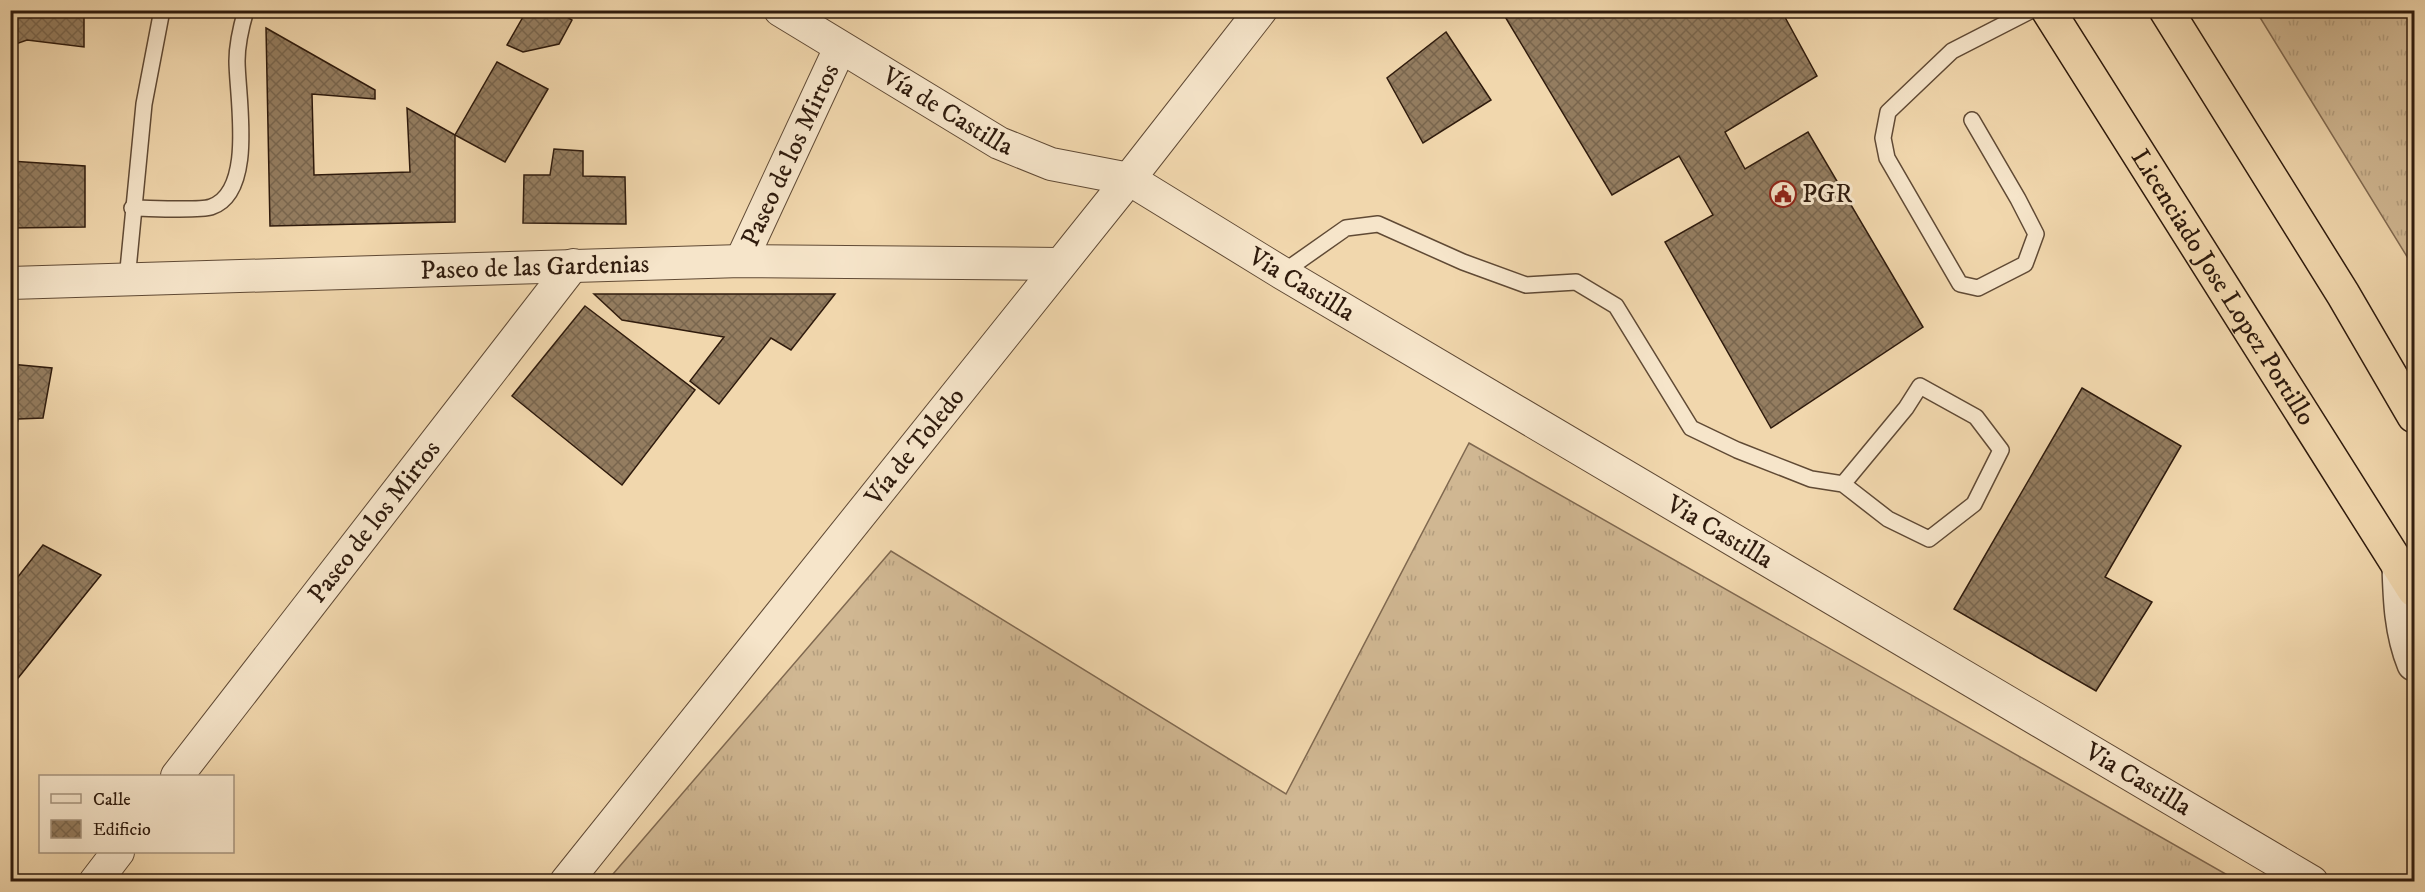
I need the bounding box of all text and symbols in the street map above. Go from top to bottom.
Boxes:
street label: Paseo de los Mirtos [734,58,847,251]
street label: Vía de Castilla [875,59,1018,163]
street label: Licenciado Jose Lopez Portillo [2123,143,2323,432]
place label: PGR [1802,178,1853,211]
public building icon: PGR [1768,179,1798,209]
street label: Via Castilla [1241,239,1361,329]
street label: Paseo de las Gardenias [420,247,650,287]
street label: Vía de Toledo [857,381,972,513]
street label: Paseo de los Mirtos [301,433,448,610]
street label: Via Castilla [1660,487,1779,576]
street label: Via Castilla [2078,734,2198,824]
legend [39,775,234,853]
text: Calle [93,789,131,811]
text: Edificio [93,819,151,841]

